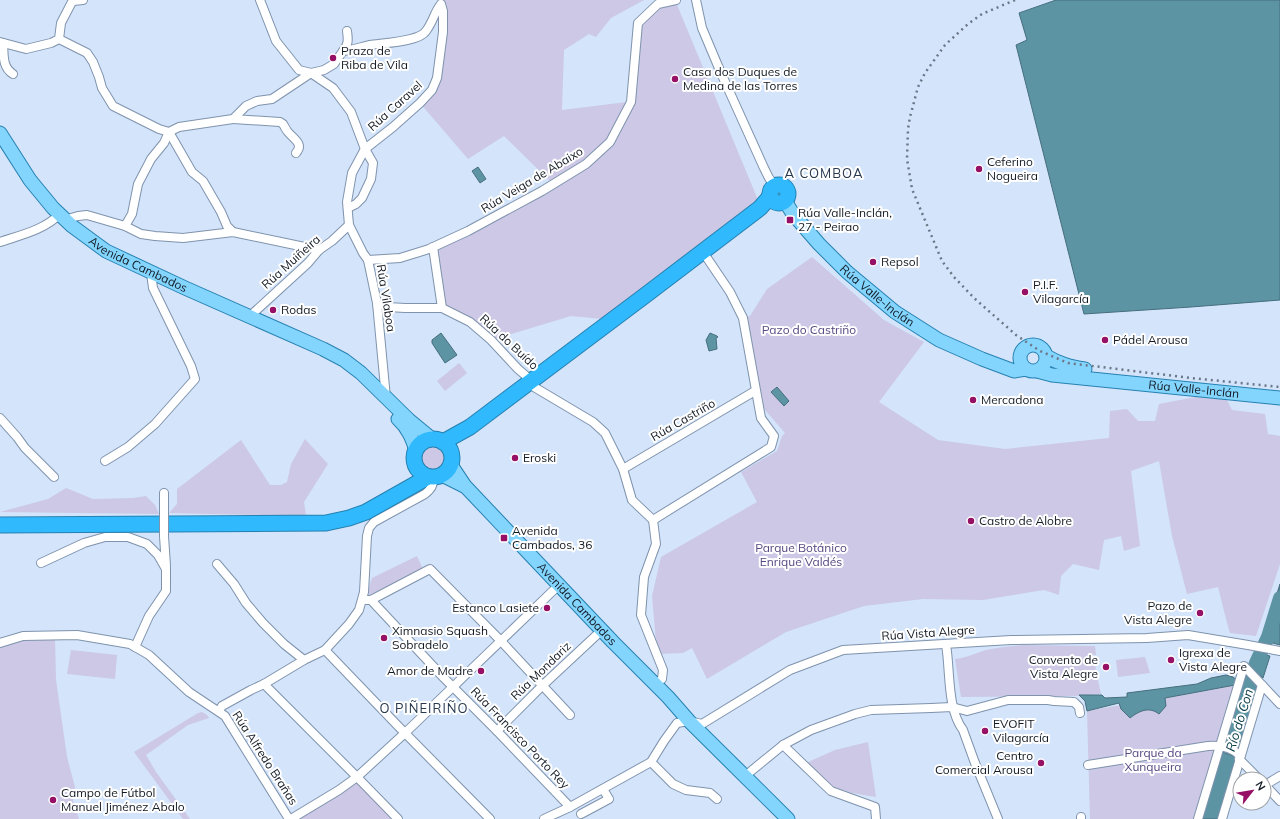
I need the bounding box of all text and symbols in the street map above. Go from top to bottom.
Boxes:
place label: Praza de Riba de Vila [341,43,408,72]
marker: Praza de Riba de Vila [328,53,338,63]
place label: Casa dos Duques de Medina de las Torres [683,64,798,93]
marker: Casa dos Duques de Medina de las Torres [670,74,680,84]
street label: Rúa Caravel [364,77,425,134]
street label: Rúa Veiga de Abaixo [478,143,586,216]
place label: Ceferino Nogueira [987,154,1038,183]
marker: Ceferino Nogueira [974,164,984,174]
district label: A COMBOA [784,165,864,181]
place label: Rúa Valle-Inclán, 27 - Peirao [798,205,892,234]
marker: Rúa Valle-Inclán, 27 - Peirao [785,215,795,225]
street label: Rúa Muiñeira [258,231,323,292]
street label: Avenida Cambados [86,233,190,295]
place label: Repsol [881,254,919,269]
marker: Repsol [868,257,878,267]
street label: Rúa Valle-Inclán [837,261,918,329]
street label: Rúa Vilaboa [374,263,399,333]
place label: P.I.F. Vilagarcía [1033,277,1089,306]
marker: P.I.F. Vilagarcía [1020,287,1030,297]
place label: Rodas [281,302,316,317]
marker: Rodas [268,305,278,315]
street label: Rúa do Buído [477,311,542,373]
park label: Pazo do Castriño [762,322,856,337]
place label: Pádel Arousa [1113,332,1188,347]
marker: Pádel Arousa [1100,335,1110,345]
street label: Rúa Valle-Inclán [1148,377,1240,401]
place label: Mercadona [981,392,1043,407]
street label: Rúa Castriño [648,395,718,444]
marker: Mercadona [968,395,978,405]
place label: Eroski [523,450,556,465]
marker: Eroski [510,453,520,463]
place label: Castro de Alobre [979,513,1072,528]
marker: Castro de Alobre [966,516,976,526]
place label: Avenida Cambados, 36 [512,523,592,552]
marker: Avenida Cambados, 36 [499,533,509,543]
park label: Parque Botánico Enrique Valdés [755,540,847,569]
street label: Avenida Cambados [534,559,620,648]
place label: Pazo de Vista Alegre [1124,598,1192,627]
place label: Estanco Lasiete [452,600,539,615]
marker: Estanco Lasiete [542,603,552,613]
marker: Pazo de Vista Alegre [1195,608,1205,618]
street label: Rúa Vista Alegre [881,622,975,643]
place label: Ximnasio Squash Sobradelo [392,623,488,652]
marker: Ximnasio Squash Sobradelo [379,633,389,643]
street label: Rúa Mondariz [508,638,574,703]
place label: Igrexa de Vista Alegre [1179,645,1247,674]
place label: Convento de Vista Alegre [1029,652,1098,681]
marker: Igrexa de Vista Alegre [1166,655,1176,665]
marker: Convento de Vista Alegre [1101,662,1111,672]
place label: Amor de Madre [387,663,473,678]
marker: Amor de Madre [476,666,486,676]
street label: Rúa Francisco Porto Rey [468,684,573,792]
water label: Río do Con [1222,687,1256,753]
district label: O PIÑEIRIÑO [379,700,469,716]
street label: Rúa Alfredo Brañas [229,708,301,808]
place label: EVOFIT Vilagarcía [993,716,1049,745]
marker: EVOFIT Vilagarcía [980,726,990,736]
park label: Parque da Xunqueira [1124,745,1182,774]
place label: Centro Comercial Arousa [935,748,1033,777]
marker: Centro Comercial Arousa [1036,758,1046,768]
north arrow [1232,771,1272,811]
text: N [1252,779,1269,793]
place label: Campo de Fútbol Manuel Jiménez Abalo [61,785,185,814]
marker: Campo de Fútbol Manuel Jiménez Abalo [48,795,58,805]

